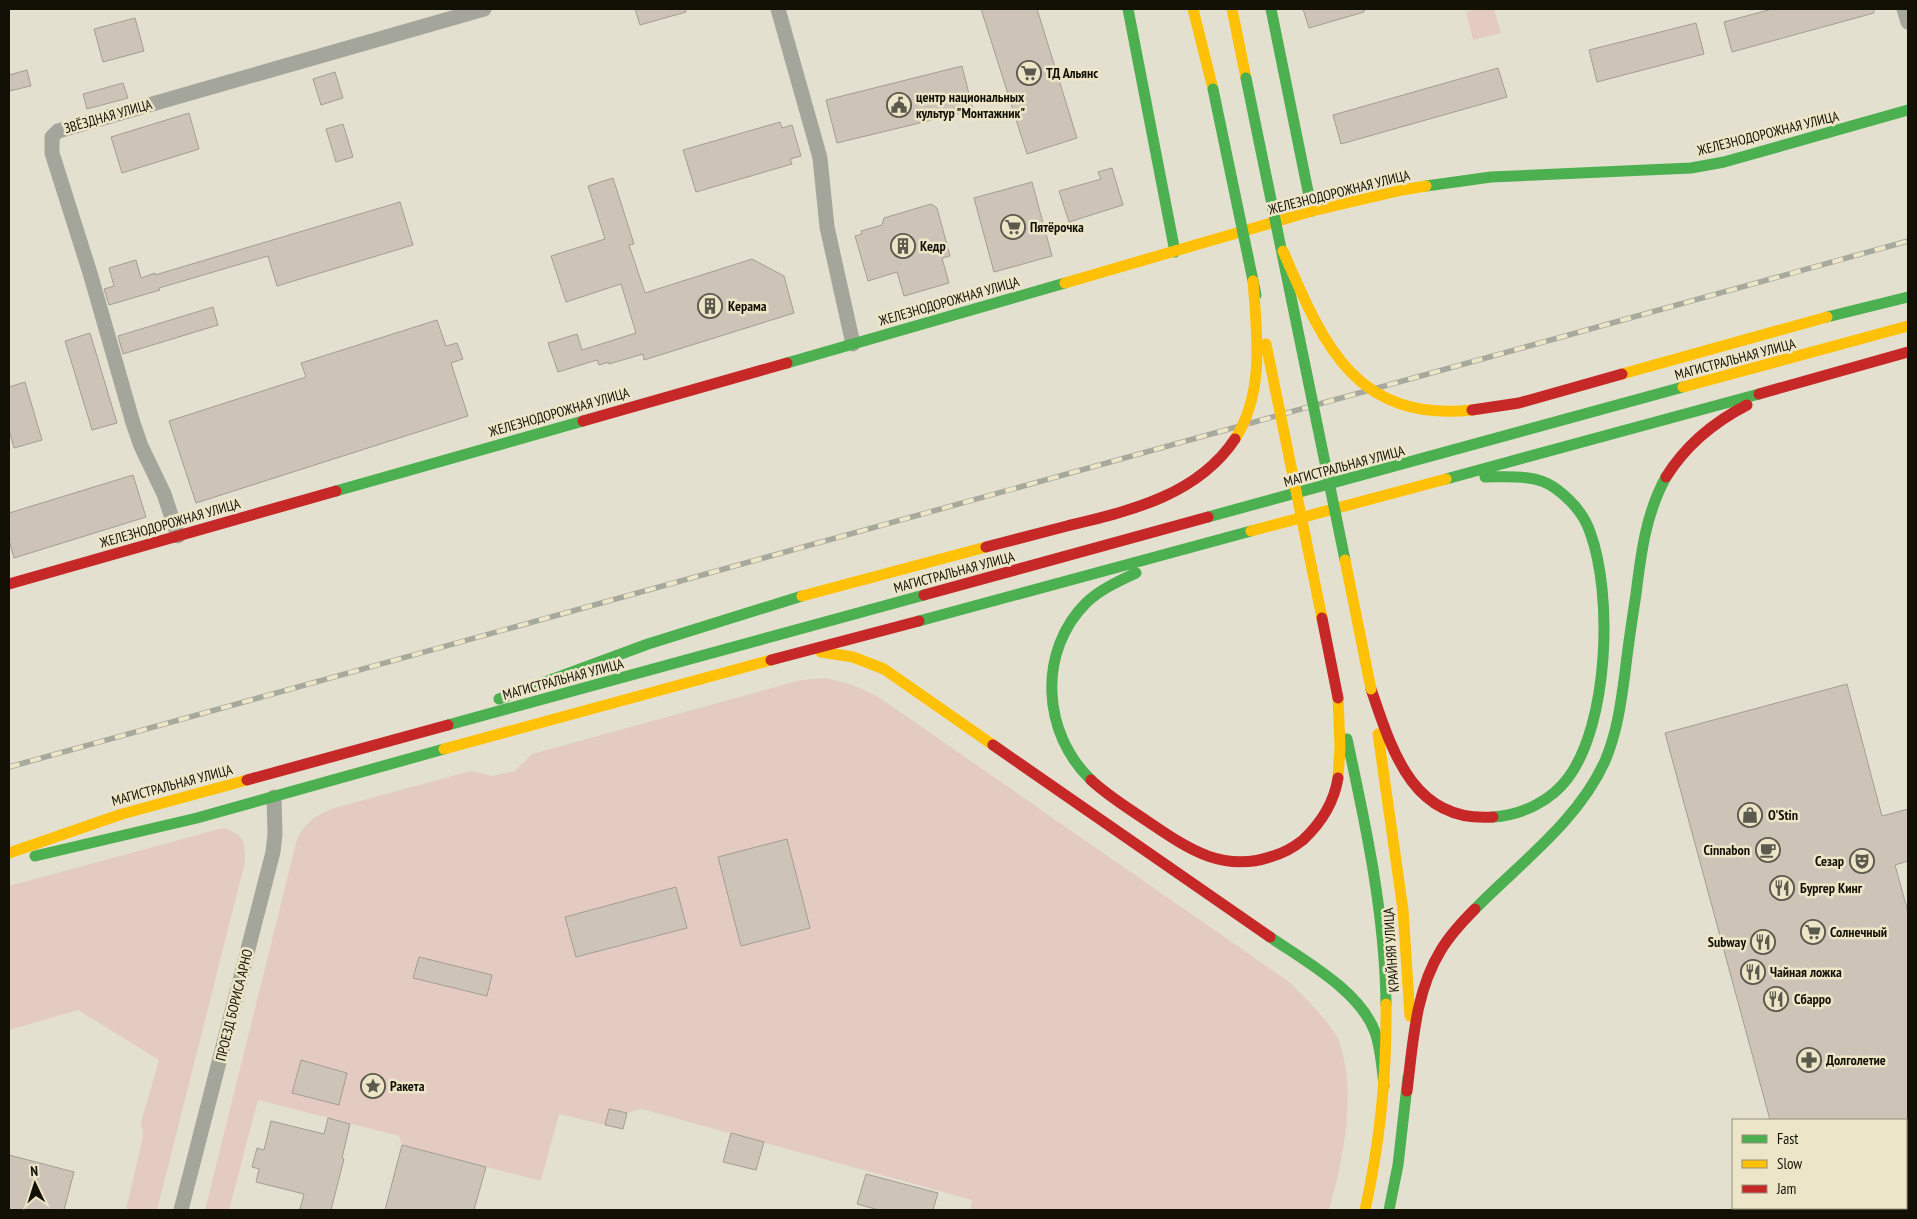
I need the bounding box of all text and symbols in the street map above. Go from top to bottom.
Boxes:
supermarket icon: ТД Альянс [1016,60,1042,86]
place label: ТД Альянс [1046,64,1098,82]
place label: центр национальных культур "Монтажник" [916,88,1025,122]
public building icon: центр национальных культур "Монтажник" [886,92,912,118]
street label: ЗВЁЗДНАЯ УЛИЦА [62,95,154,137]
street label: ЖЕЛЕЗНОДОРОЖНАЯ УЛИЦА [1694,107,1841,160]
street label: ЖЕЛЕЗНОДОРОЖНАЯ УЛИЦА [1265,166,1412,219]
supermarket icon: Пятёрочка [1000,214,1026,240]
place label: Пятёрочка [1030,218,1084,236]
building icon: Кедр [890,233,916,259]
place label: Кедр [920,237,946,255]
street label: ЖЕЛЕЗНОДОРОЖНАЯ УЛИЦА [876,272,1022,330]
building icon: Керама [697,293,723,319]
place label: Керама [728,297,767,315]
street label: МАГИСТРАЛЬНАЯ УЛИЦА [1673,334,1798,384]
street label: ЖЕЛЕЗНОДОРОЖНАЯ УЛИЦА [486,383,632,441]
street label: МАГИСТРАЛЬНАЯ УЛИЦА [1282,441,1407,491]
street label: ЖЕЛЕЗНОДОРОЖНАЯ УЛИЦА [97,494,243,552]
street label: МАГИСТРАЛЬНАЯ УЛИЦА [892,547,1017,597]
street label: МАГИСТРАЛЬНАЯ УЛИЦА [501,654,626,704]
street label: МАГИСТРАЛЬНАЯ УЛИЦА [110,760,235,810]
shop icon: O'Stin [1737,802,1763,828]
place label: O'Stin [1768,806,1798,824]
cafe icon: Cinnabon [1755,837,1781,863]
place label: Cinnabon [1703,841,1750,859]
theatre icon: Сезар [1849,848,1875,874]
place label: Сезар [1815,852,1844,870]
restaurant icon: Бургер Кинг [1769,875,1795,901]
place label: Бургер Кинг [1800,879,1863,897]
street label: КРАЙНЯЯ УЛИЦА [1379,907,1403,993]
supermarket icon: Солнечный [1800,919,1826,945]
place label: Солнечный [1830,923,1887,941]
restaurant icon: Subway [1750,929,1776,955]
place label: Subway [1708,933,1746,951]
street label: ПРОЕЗД БОРИСА АРНО [211,947,257,1063]
restaurant icon: Чайная ложка [1740,959,1766,985]
place label: Чайная ложка [1770,963,1842,981]
restaurant icon: Сбарро [1763,986,1789,1012]
place label: Сбарро [1794,990,1831,1008]
pharmacy icon: Долголетие [1796,1047,1822,1073]
place label: Долголетие [1826,1051,1886,1069]
place icon: Ракета [360,1073,386,1099]
place label: Ракета [390,1077,425,1095]
legend [1732,1119,1907,1209]
text: Fast [1777,1129,1798,1148]
text: Slow [1777,1154,1802,1173]
north arrow [10,1159,60,1209]
text: N [30,1162,38,1180]
text: Jam [1776,1179,1796,1198]

